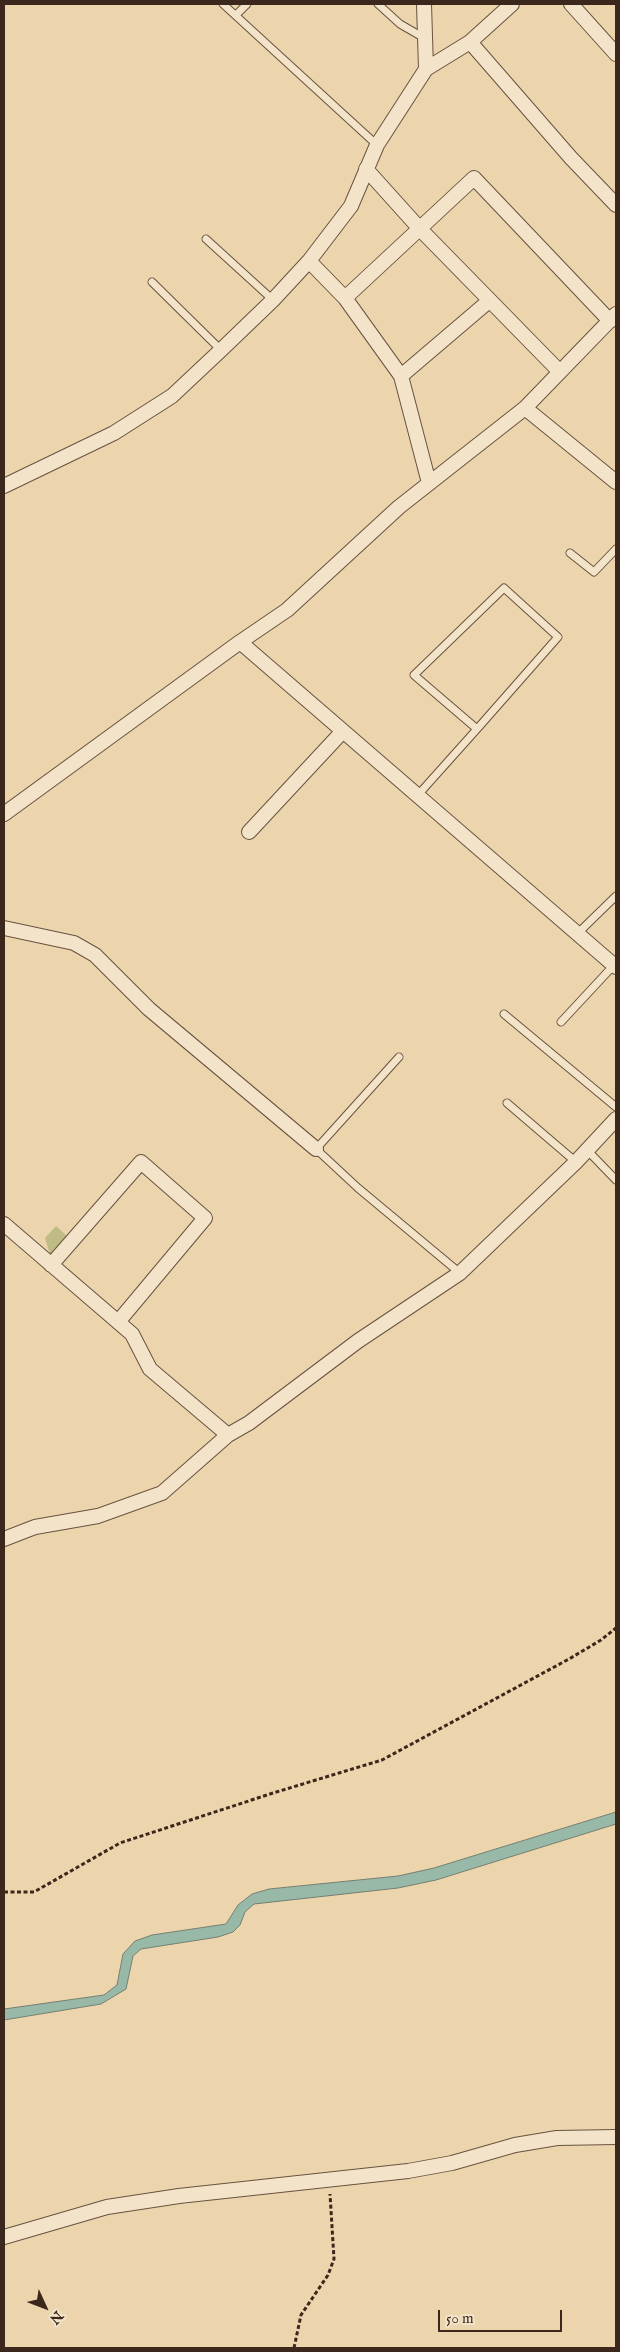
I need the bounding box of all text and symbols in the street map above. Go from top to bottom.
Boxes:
north arrow [20,2282,70,2332]
scale bar [440,2300,564,2332]
text: N [45,2307,67,2328]
text: 50 m [446,2309,474,2328]

